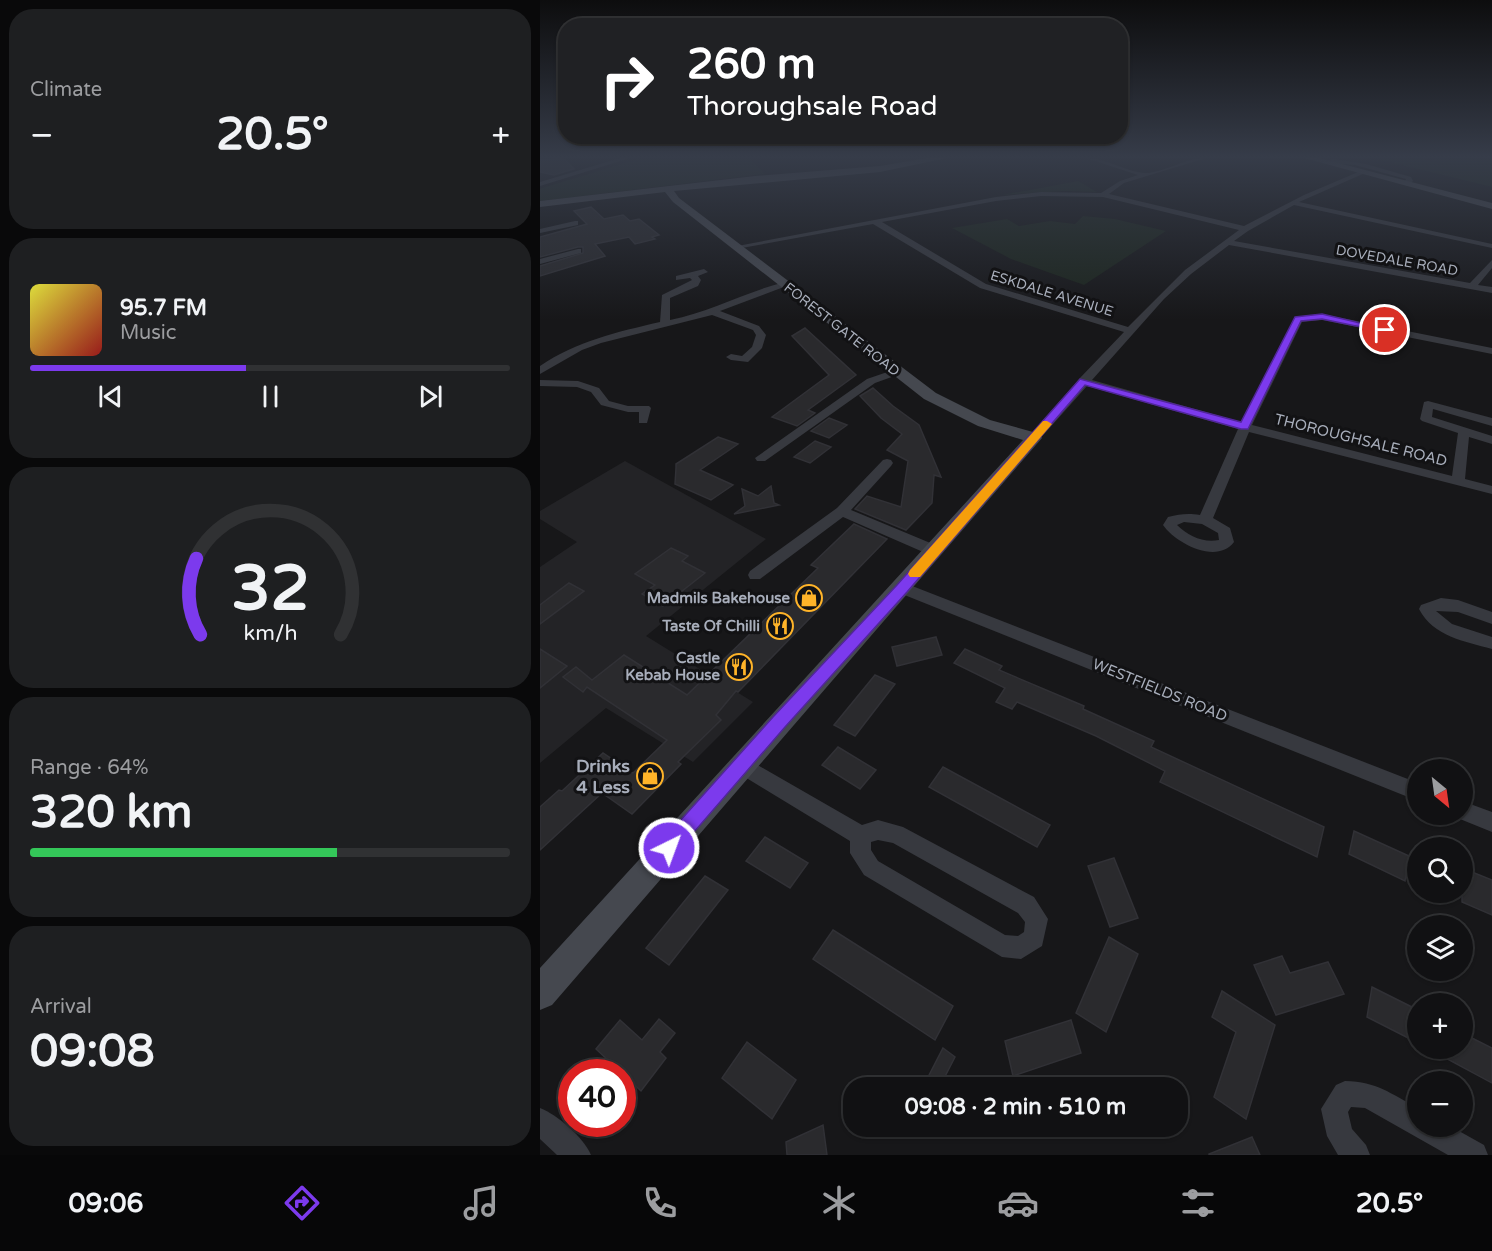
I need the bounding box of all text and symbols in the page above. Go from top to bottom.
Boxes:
text: 260 m [687,39,816,90]
icon: right [588,42,666,120]
text: Climate [30,78,102,102]
text: Thoroughsale Road [687,90,937,123]
text: 20.5° [216,108,329,162]
text: − [30,116,54,155]
text: + [491,116,510,155]
street label: DOVEDALE ROAD [1334,241,1459,280]
street label: ESKDALE AVENUE [988,267,1115,320]
street label: FOREST GATE ROAD [780,279,903,380]
text: 95.7 FM [120,295,207,321]
pin [1359,304,1410,355]
icon: arrive [1368,313,1401,346]
text: Music [120,321,176,345]
icon: previous [94,380,127,413]
icon: pause [254,380,287,413]
icon: next [414,380,447,413]
street label: THOROUGHSALE ROAD [1273,410,1449,470]
text: 32 [231,552,309,627]
shop icon: Madmils Bakehouse [794,583,824,613]
place label: Madmils Bakehouse [647,589,790,607]
restaurant icon: Taste Of Chilli [765,611,795,641]
place label: Taste Of Chilli [661,617,760,635]
text: km/h [243,620,297,646]
place label: Castle Kebab House [625,649,721,684]
restaurant icon: Castle Kebab House [724,652,754,682]
street label: WESTFIELDS ROAD [1090,655,1230,725]
place label: Drinks 4 Less [576,755,630,798]
text: Range · 64% [30,756,149,780]
north arrow [1407,759,1473,825]
map controls [1407,759,1473,1137]
shop icon: Drinks 4 Less [635,761,665,791]
text: 320 km [30,786,192,840]
position arrow [637,816,701,880]
button: search [1407,837,1473,903]
button: layers [1407,915,1473,981]
button: + [1407,993,1473,1059]
text: Arrival [30,995,92,1019]
text: 09:08 [30,1025,155,1079]
speed limit sign: 40 [558,1059,636,1137]
button: − [1407,1071,1473,1137]
text: 09:08 · 2 min · 510 m [905,1094,1126,1120]
icon: directions [281,1182,323,1224]
icon: music [460,1182,502,1224]
icon: phone [639,1182,681,1224]
icon: climate [818,1182,860,1224]
icon: car [997,1182,1039,1224]
icon: filters [1177,1182,1219,1224]
text: 09:06 [69,1187,143,1220]
text: 20.5° [1356,1187,1423,1220]

